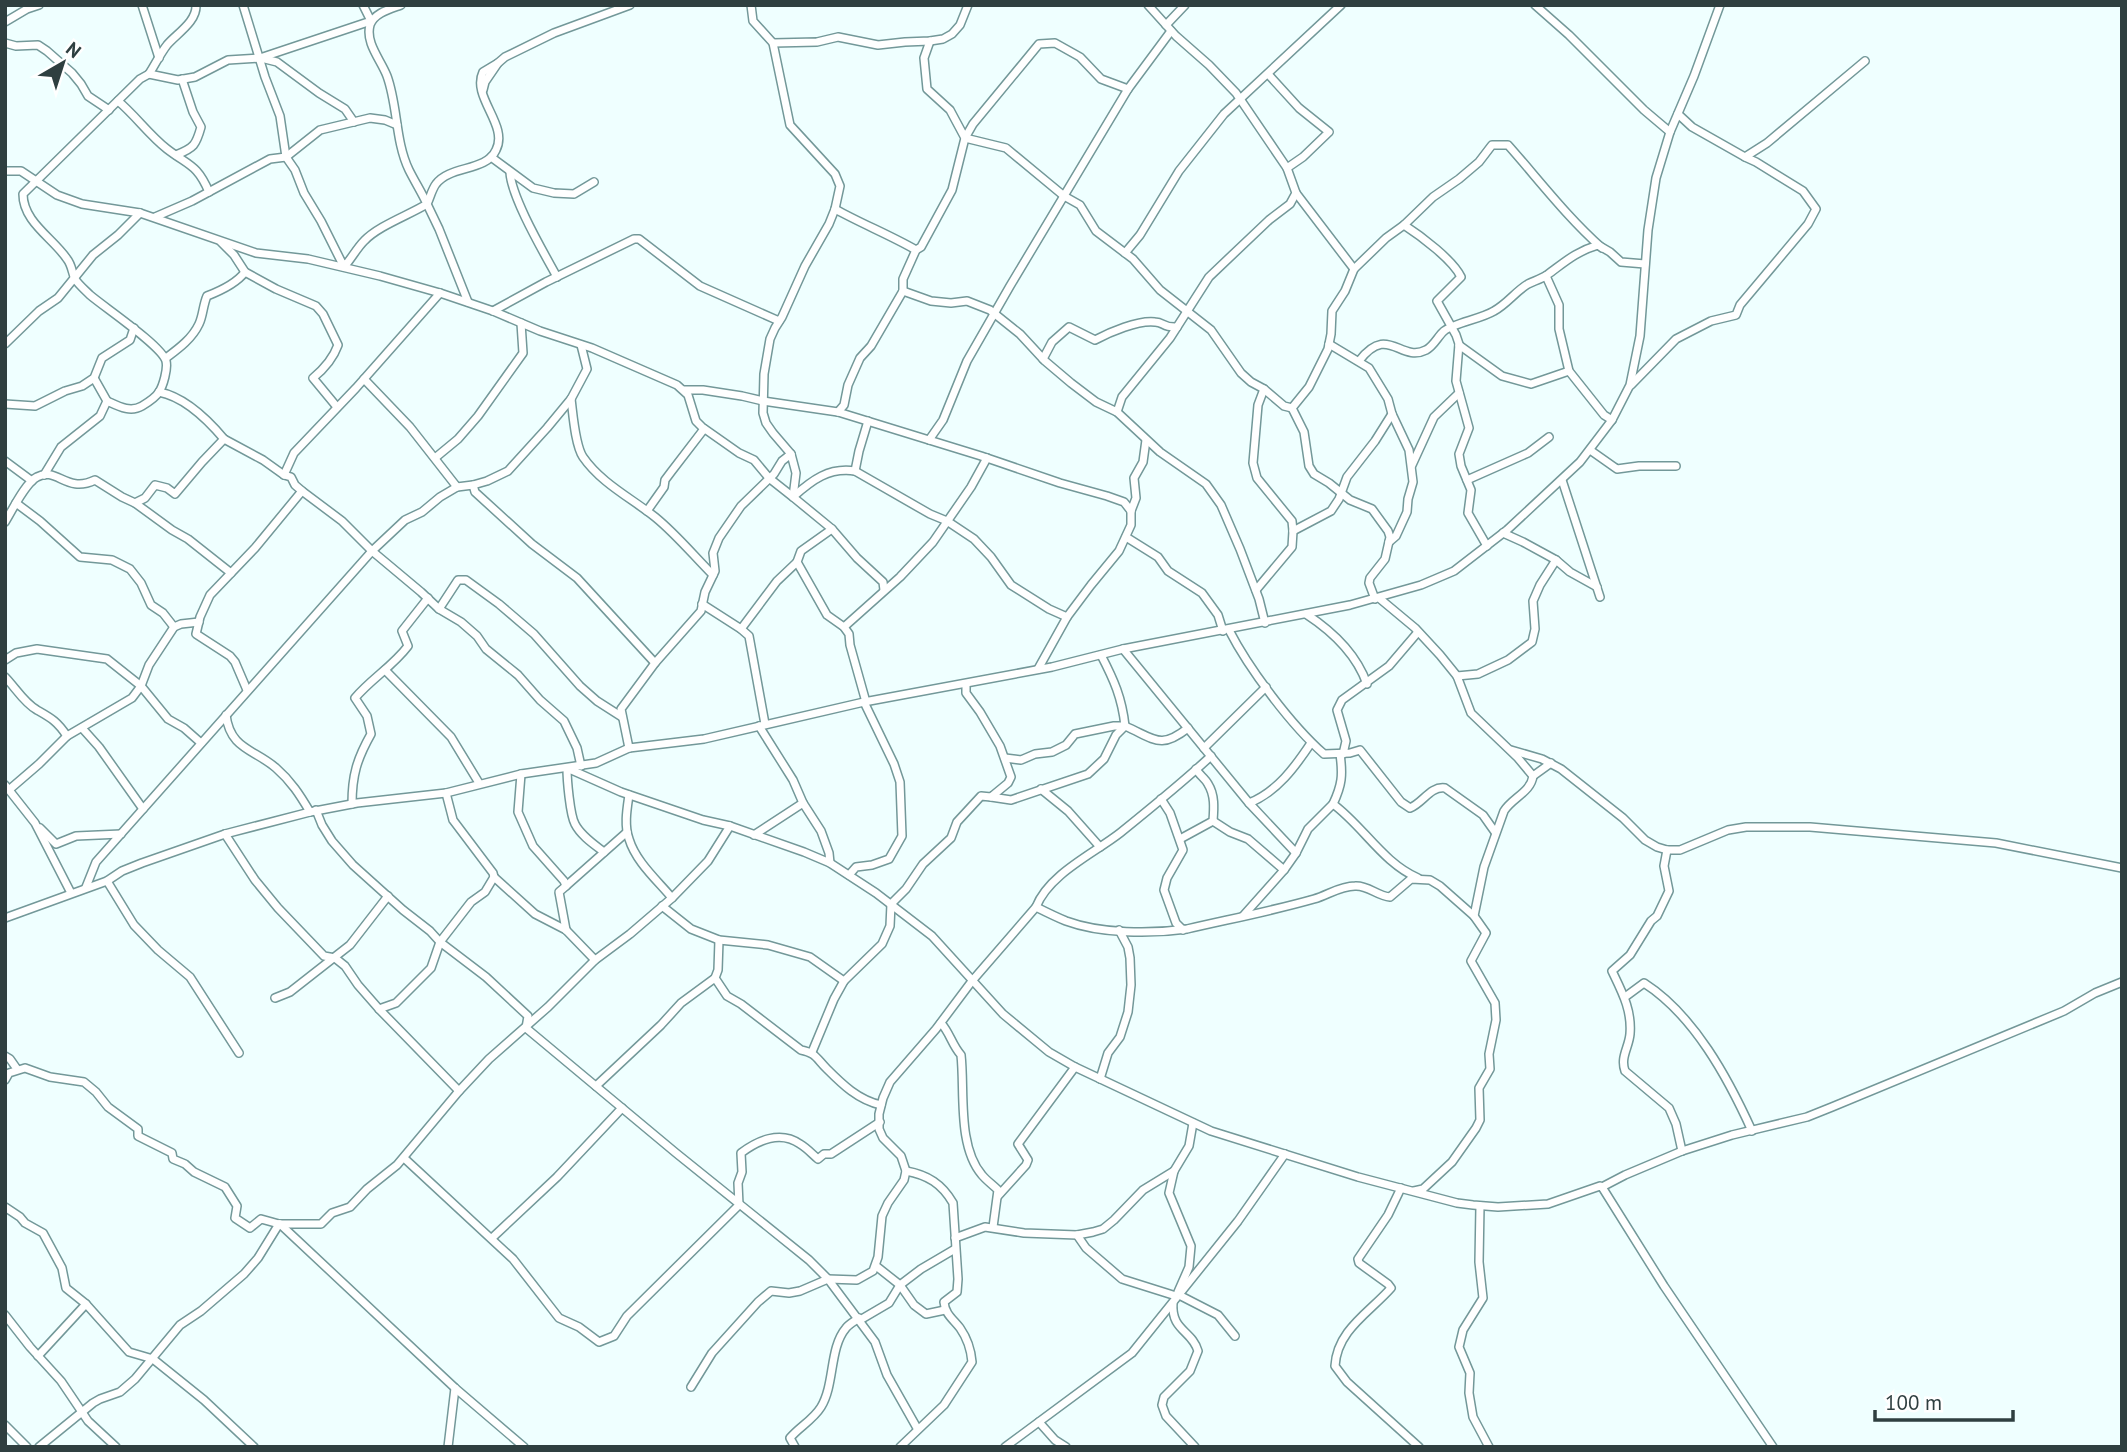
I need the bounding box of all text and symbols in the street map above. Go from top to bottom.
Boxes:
north arrow [28,28,98,98]
text: N [61,37,86,63]
scale bar [1875,1378,2013,1422]
text: 100 m [1885,1389,1942,1416]

